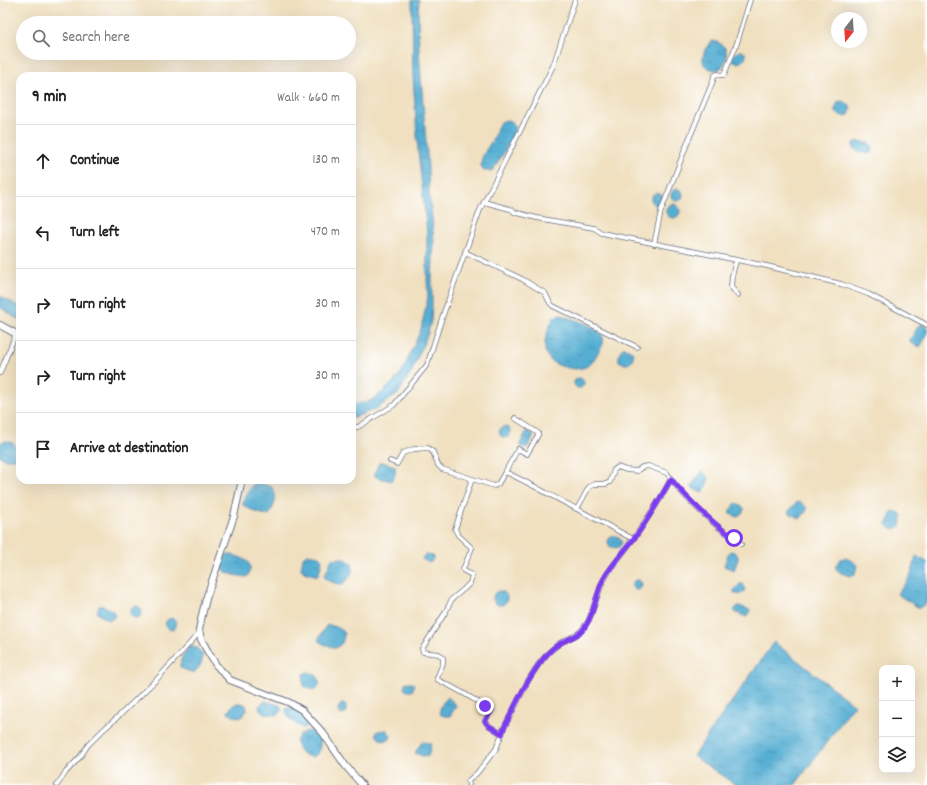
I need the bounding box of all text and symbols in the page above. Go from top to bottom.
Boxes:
north arrow [831,12,867,48]
search box [16,16,356,60]
icon: search [30,27,52,49]
text: Search here [62,27,130,49]
text: 9 min [32,86,66,110]
text: Walk · 660 m [277,89,340,108]
icon: ahead [32,150,54,172]
text: Continue [70,150,119,172]
text: 130 m [312,151,340,170]
icon: left [32,222,54,244]
text: Turn left [70,222,119,244]
text: 470 m [311,223,340,242]
icon: right [32,294,54,316]
text: Turn right [70,294,126,316]
text: 30 m [315,295,340,314]
icon: right [32,366,54,388]
text: Turn right [70,366,126,388]
text: 30 m [315,367,340,386]
icon: arrive [32,438,54,460]
text: Arrive at destination [70,438,188,460]
route start [725,529,743,547]
map controls [879,665,915,773]
button: + [879,665,915,701]
route end [476,697,494,715]
button: − [879,701,915,737]
button: layers [879,737,915,773]

